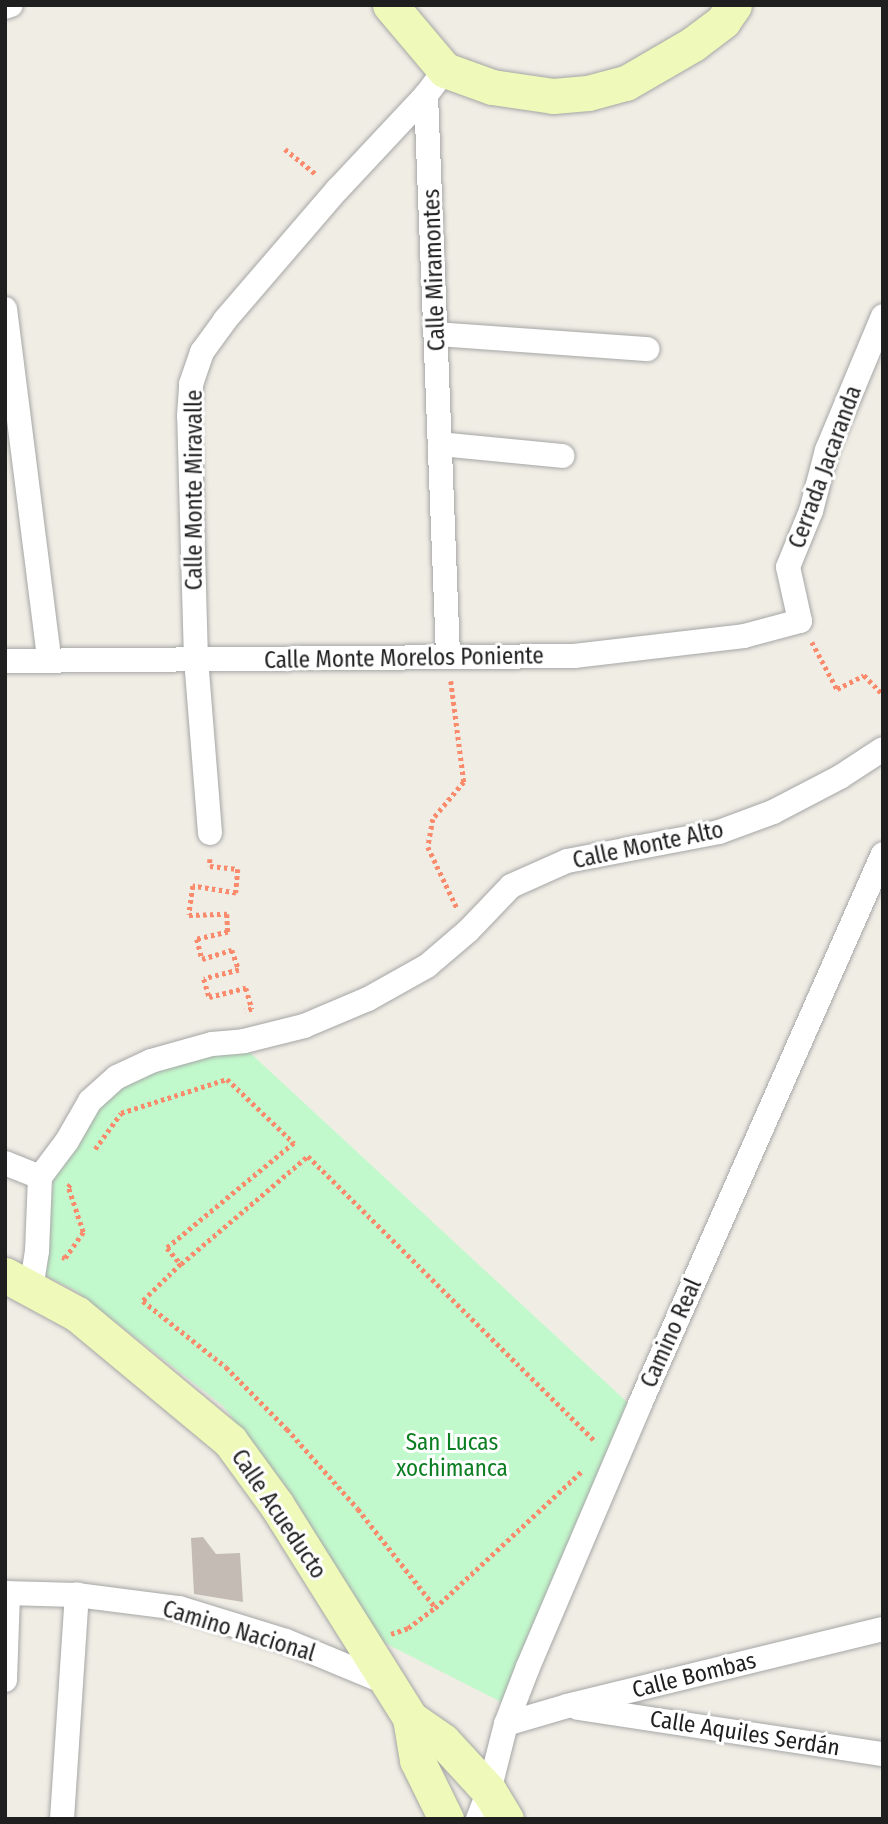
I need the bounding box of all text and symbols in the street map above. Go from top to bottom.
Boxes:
street label: Calle Miramontes [417,188,451,352]
street label: Cerrada Jacaranda [783,382,867,552]
street label: Calle Monte Miravalle [180,390,208,590]
street label: Calle Monte Morelos Poniente [264,642,544,674]
street label: Calle Monte Alto [570,816,726,874]
street label: Camino Real [635,1274,707,1392]
park label: San Lucas xochimanca [396,1428,508,1482]
street label: Calle Acueducto [226,1444,332,1584]
street label: Camino Nacional [159,1595,319,1667]
street label: Calle Bombas [629,1646,759,1704]
street label: Calle Aquiles Serdán [648,1704,842,1762]

